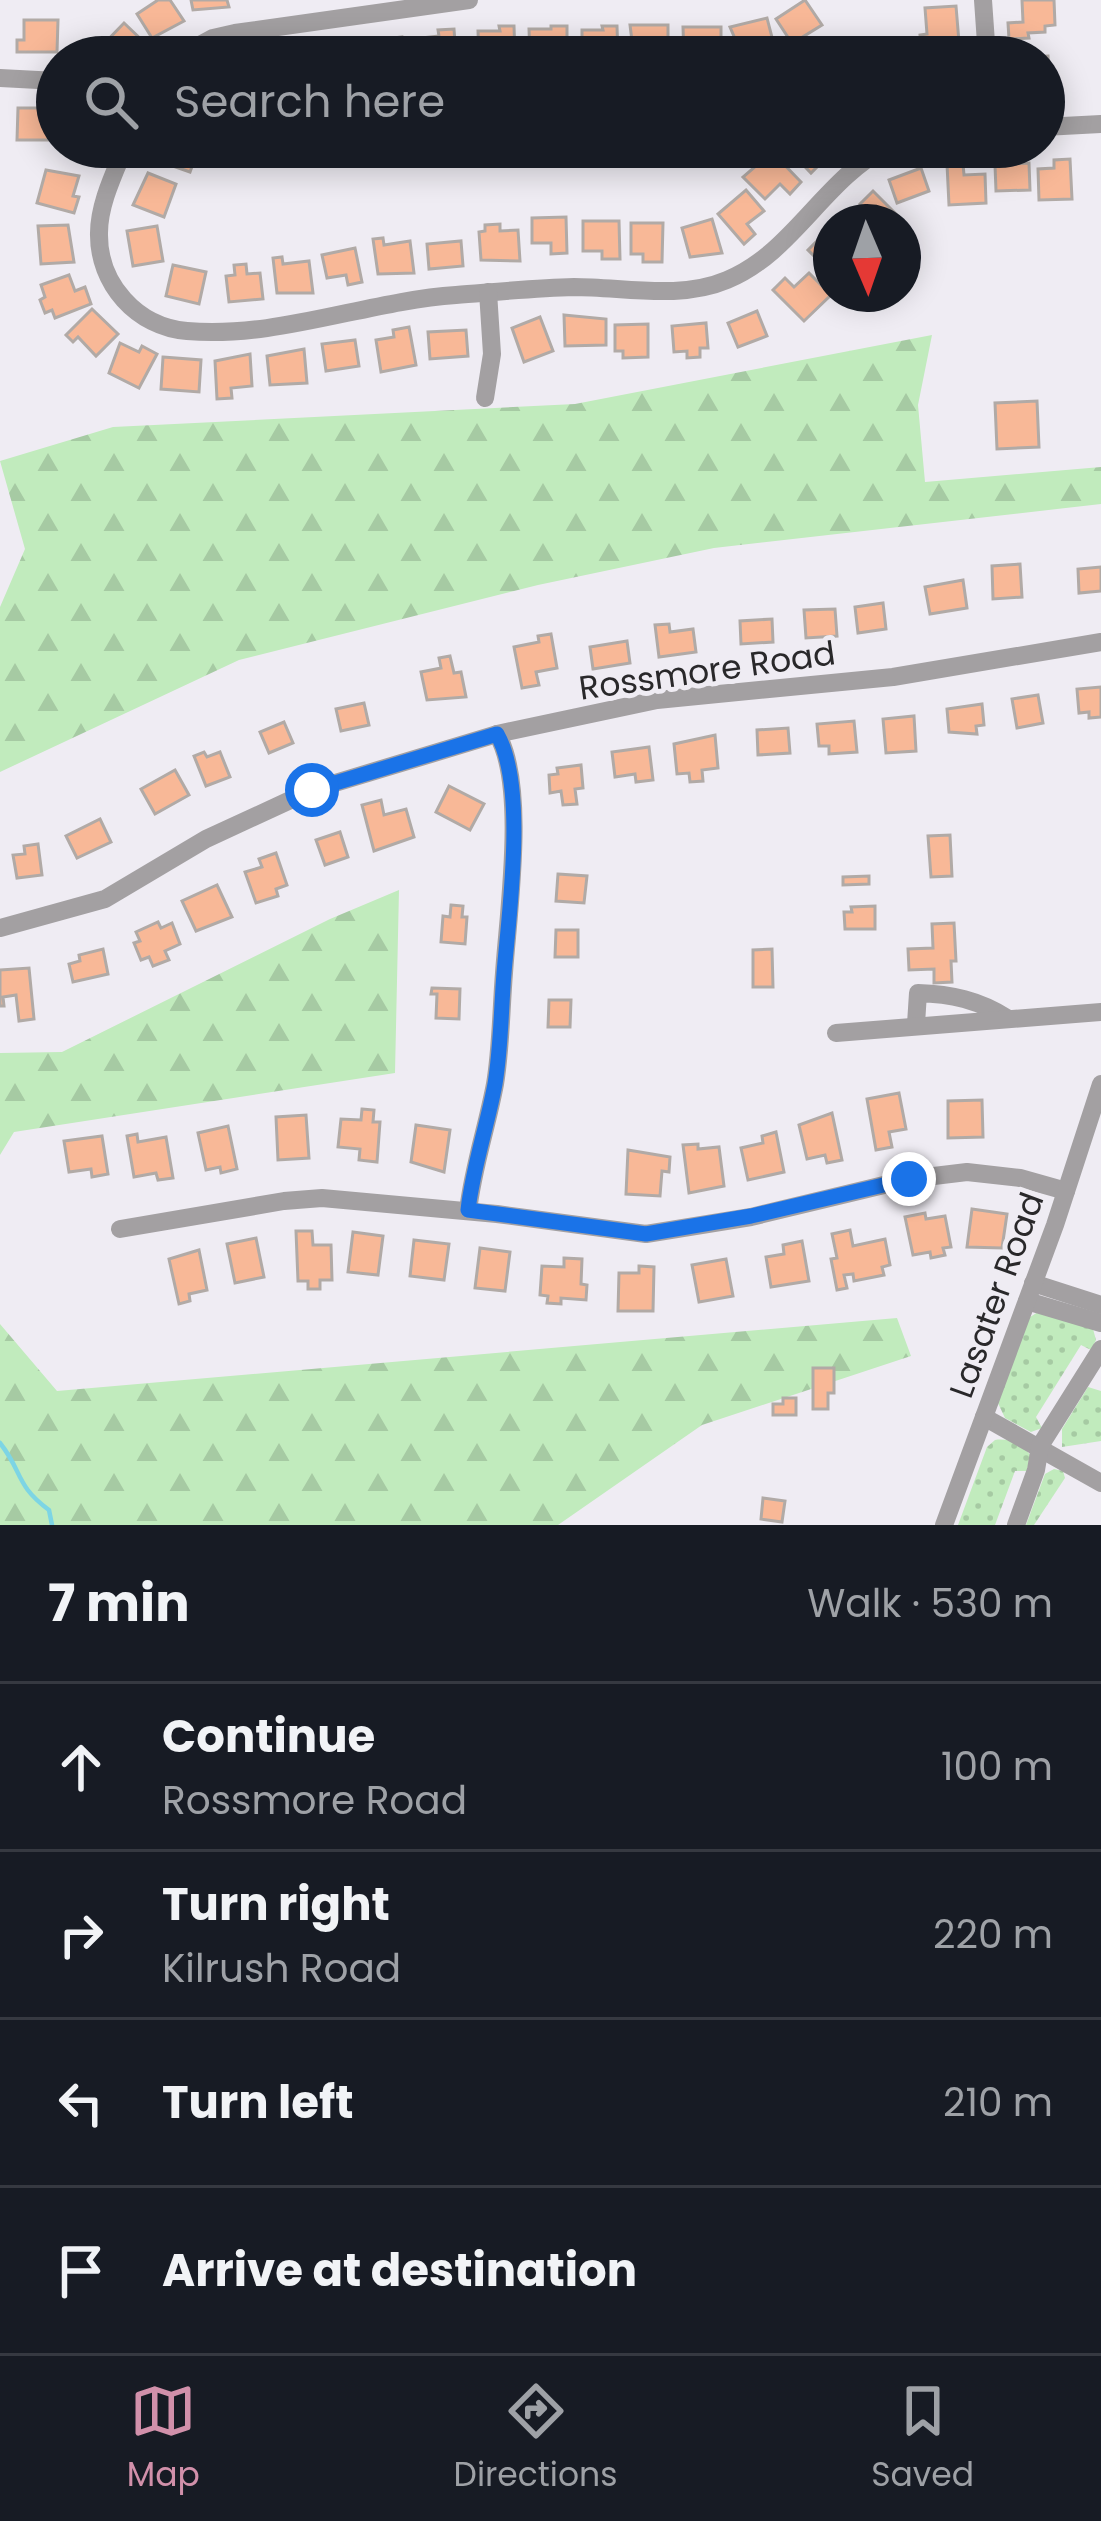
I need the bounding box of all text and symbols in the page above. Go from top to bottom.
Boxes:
search box [36,36,1065,168]
icon: search [78,69,144,135]
text: Search here [174,70,445,133]
north arrow [813,204,921,312]
street label: Rossmore Road [576,629,838,712]
route start [285,763,339,817]
route end [882,1152,936,1206]
street label: Lasater Road [938,1186,1055,1404]
text: 7 min [48,1567,190,1639]
text: Walk · 530 m [807,1576,1053,1631]
text: Continue [162,1705,375,1768]
icon: ahead [48,1734,114,1800]
text: 100 m [941,1739,1053,1794]
text: Rossmore Road [162,1773,467,1828]
text: Turn right [162,1873,390,1936]
icon: right [48,1902,114,1968]
text: 220 m [933,1907,1053,1962]
text: Kilrush Road [162,1941,401,1996]
icon: left [48,2070,114,2136]
text: Turn left [162,2071,354,2134]
text: 210 m [943,2075,1053,2130]
icon: arrive [48,2238,114,2304]
text: Arrive at destination [162,2239,637,2302]
tab: Map [127,2378,200,2500]
tab: Directions [454,2378,617,2500]
tab: Saved [871,2378,974,2500]

